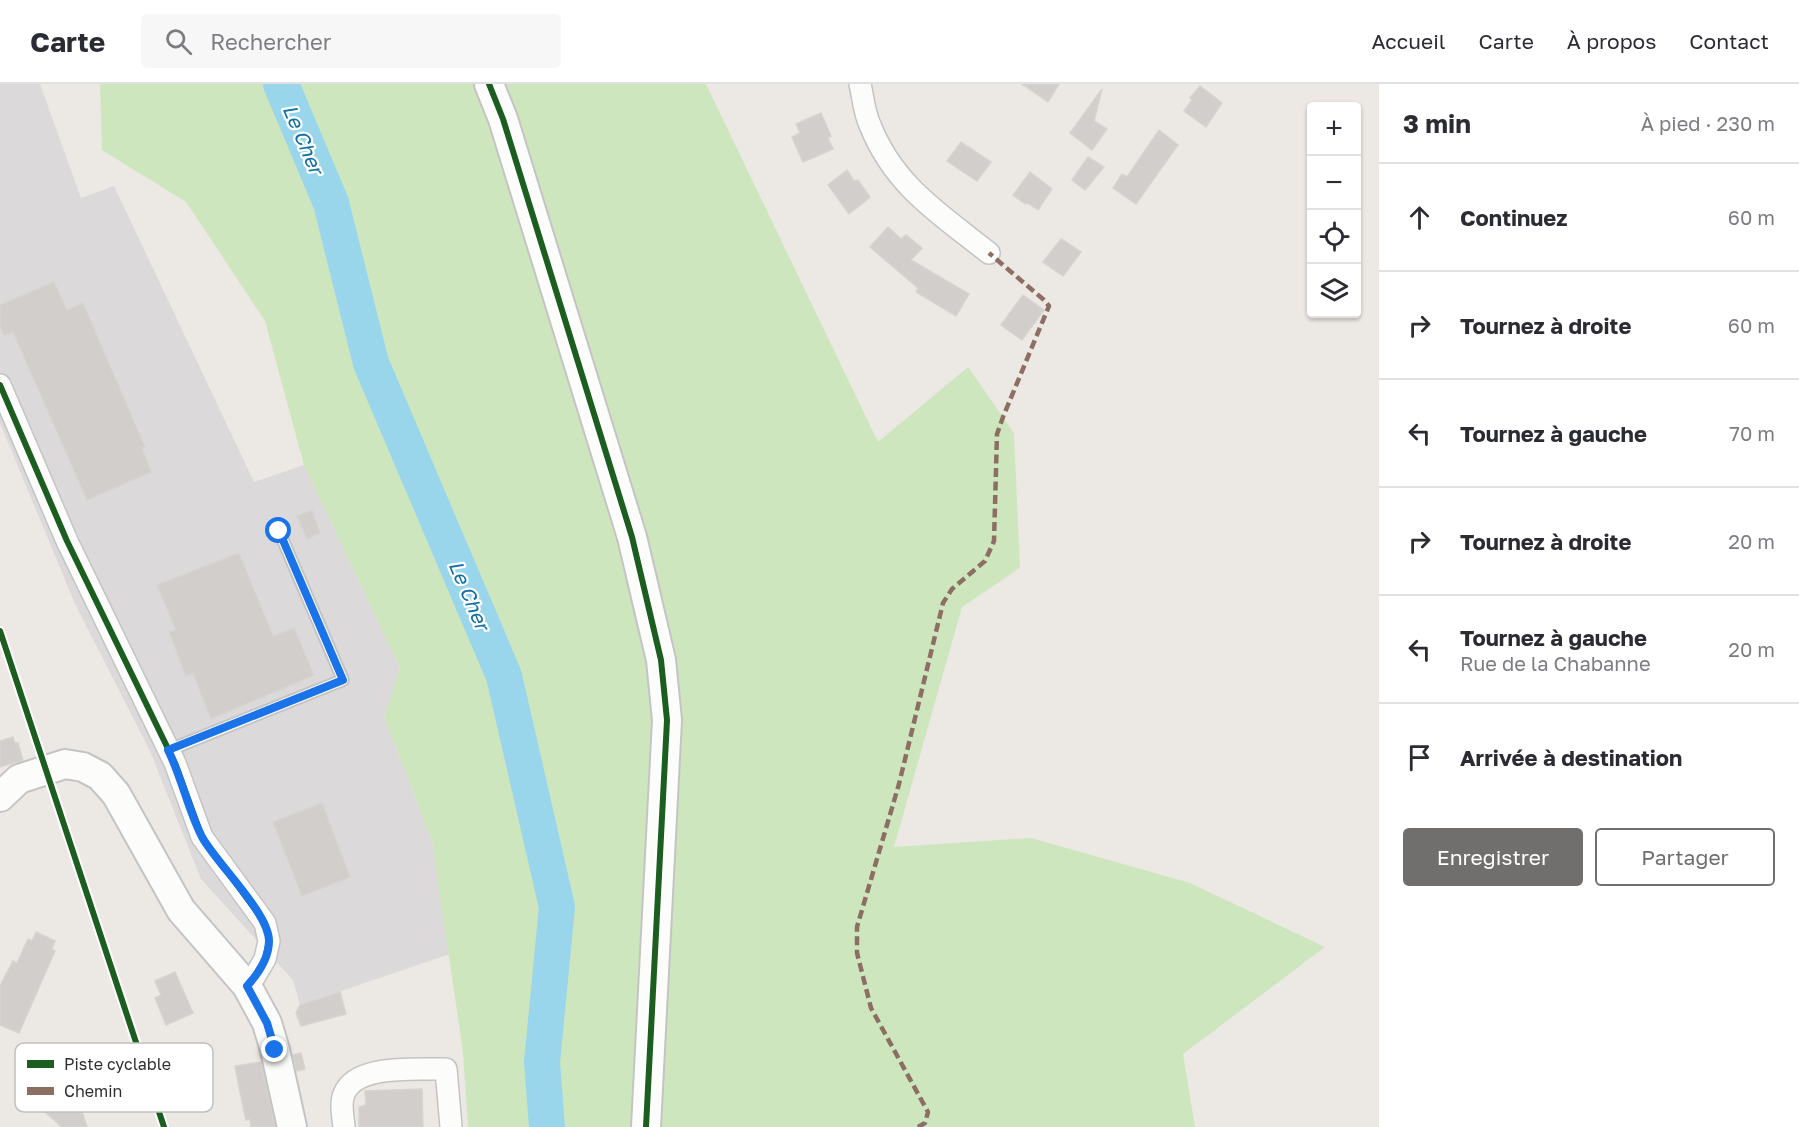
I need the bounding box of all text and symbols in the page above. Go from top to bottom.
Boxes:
search box [141,14,561,68]
text: Carte [30,25,105,58]
icon: search [162,25,195,58]
text: Rechercher [210,28,331,55]
text: Accueil [1372,28,1445,54]
text: Carte [1478,28,1534,54]
text: À propos [1567,28,1656,54]
text: Contact [1689,28,1769,54]
water label: Le Cher [279,101,331,180]
map controls [1307,102,1361,318]
button: + [1307,102,1361,156]
text: 3 min [1403,108,1471,139]
text: À pied · 230 m [1641,111,1775,135]
button: − [1307,156,1361,210]
icon: ahead [1403,201,1436,234]
text: Continuez [1460,204,1567,231]
text: 60 m [1728,205,1775,229]
button: locate [1307,210,1361,264]
button: layers [1307,264,1361,318]
icon: right [1403,309,1436,342]
text: Tournez à droite [1460,312,1631,339]
text: 60 m [1728,313,1775,337]
icon: left [1403,417,1436,450]
text: Tournez à gauche [1460,420,1647,447]
text: 70 m [1729,421,1775,445]
route start [265,517,291,543]
icon: right [1403,525,1436,558]
text: Tournez à droite [1460,528,1631,555]
text: 20 m [1728,529,1775,553]
water label: Le Cher [445,557,497,636]
text: Tournez à gauche [1460,624,1647,651]
icon: left [1403,633,1436,666]
text: 20 m [1728,637,1775,661]
text: Rue de la Chabanne [1460,651,1651,675]
icon: arrive [1403,741,1436,774]
text: Arrivée à destination [1460,744,1682,771]
button: Enregistrer [1403,828,1583,886]
button: Partager [1595,828,1775,886]
route end [261,1036,287,1062]
legend [15,1043,213,1112]
text: Piste cyclable [64,1054,171,1074]
text: Chemin [64,1081,122,1101]

